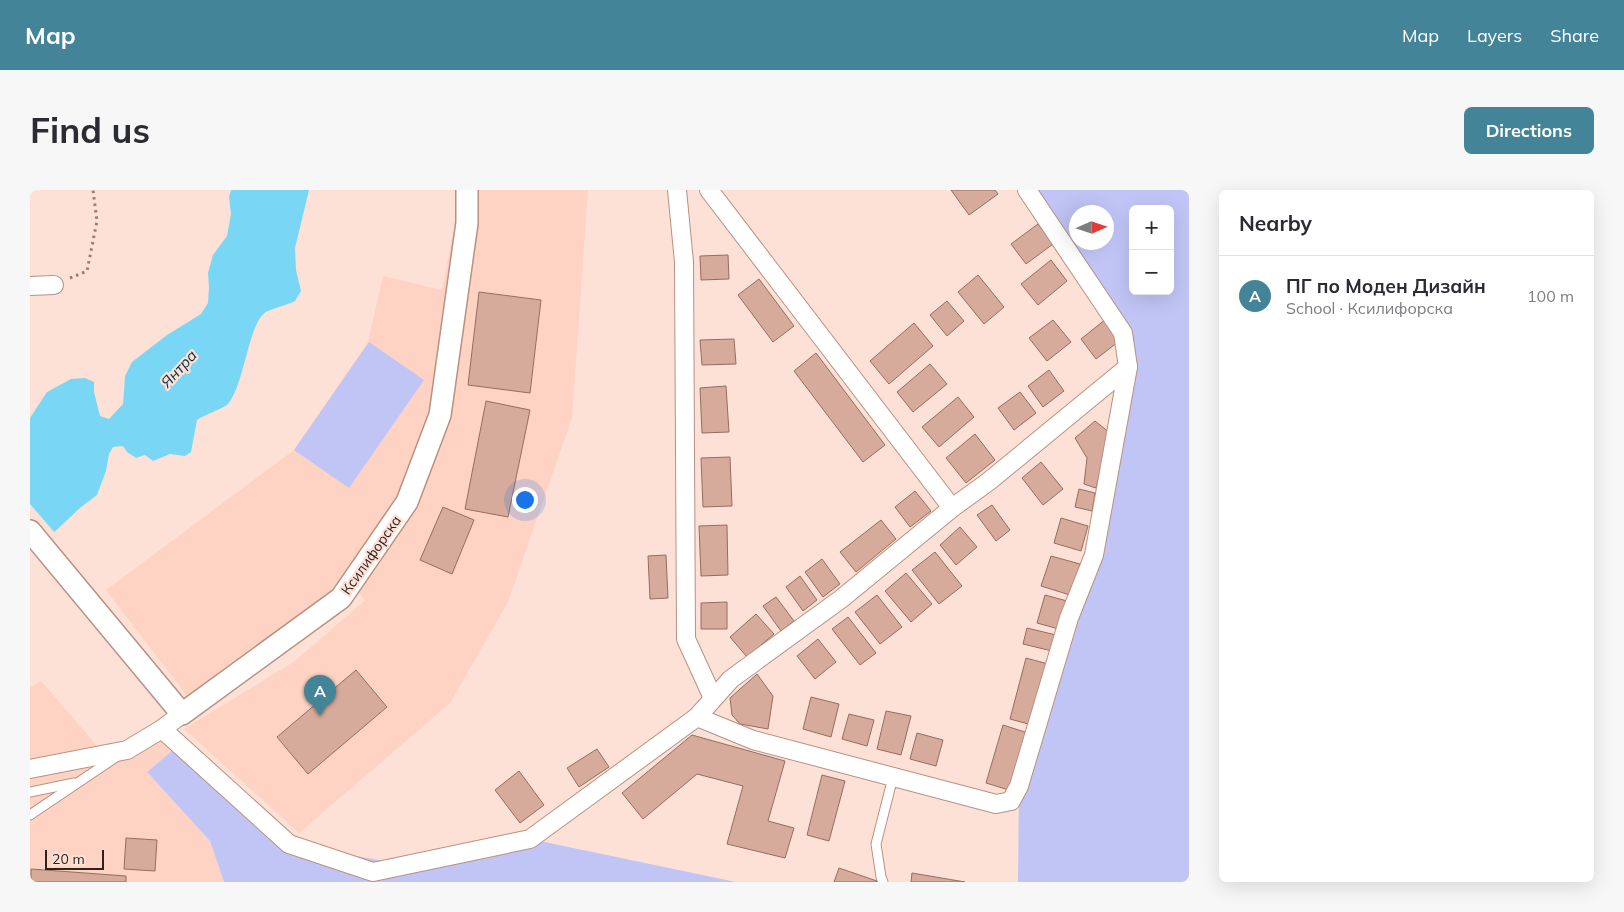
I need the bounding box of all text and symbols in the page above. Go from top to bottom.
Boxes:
text: Map [25,20,76,50]
text: Map [1402,24,1439,47]
text: Layers [1467,24,1522,47]
text: Share [1550,24,1599,47]
button: Directions [1464,107,1594,154]
text: Find us [30,108,150,152]
north arrow [1069,205,1114,250]
map controls [1129,205,1174,295]
button: + [1129,205,1174,250]
text: Nearby [1239,210,1312,236]
button: − [1129,250,1174,295]
text: ПГ по Моден Дизайн [1286,274,1486,298]
text: A [1249,286,1261,306]
text: 100 m [1527,286,1574,306]
text: School · Ксилифорска [1286,298,1453,318]
water label: Янтра [156,346,201,392]
your location [512,487,538,513]
street label: Ксилифорска [337,512,405,598]
pin: A [304,675,336,716]
scale bar [45,847,104,870]
text: 20 m [52,850,85,868]

